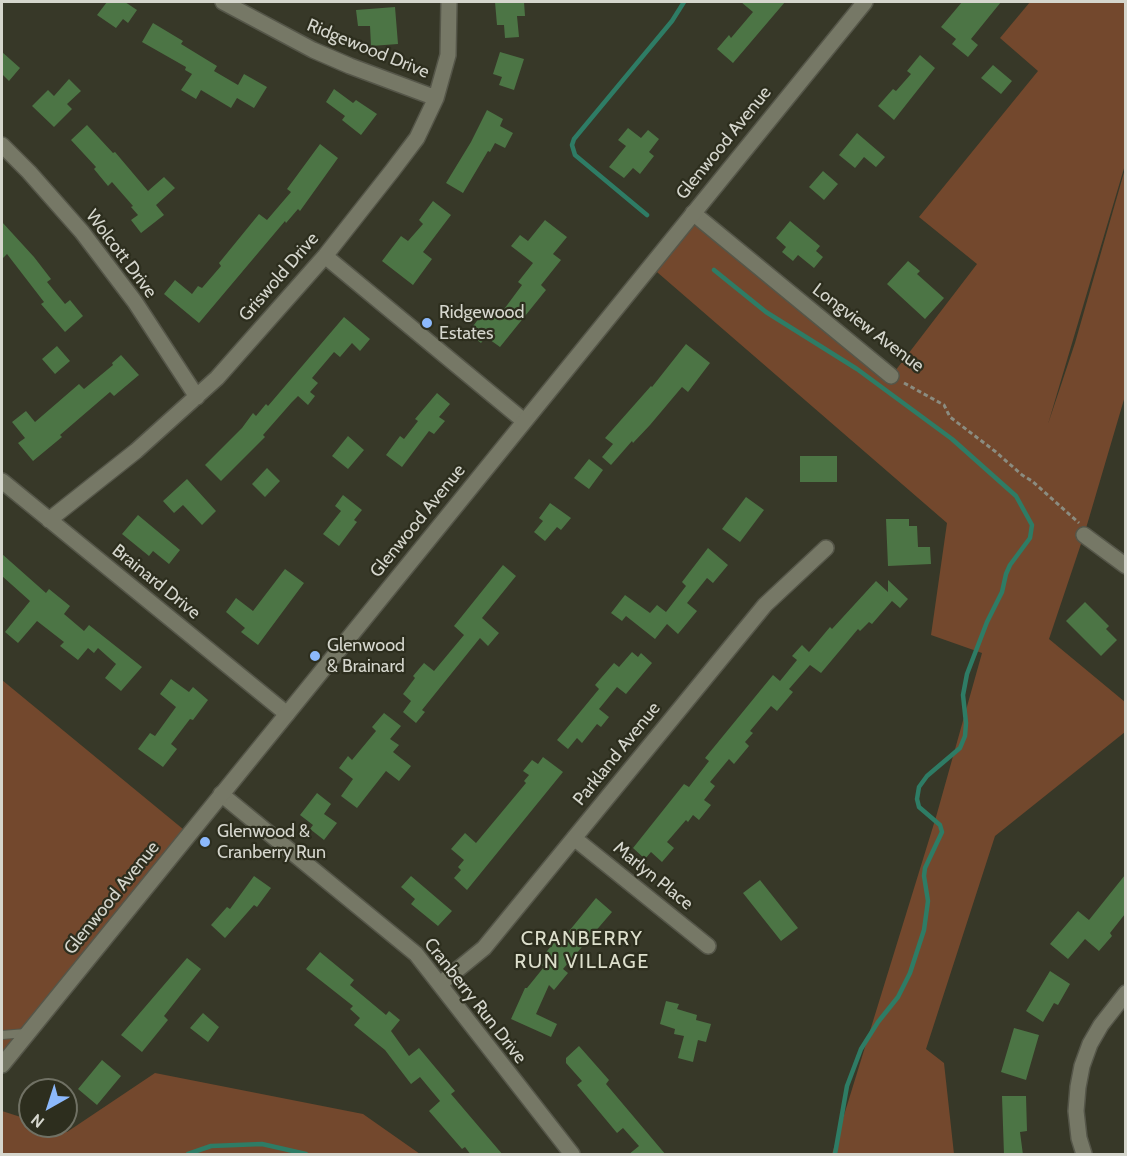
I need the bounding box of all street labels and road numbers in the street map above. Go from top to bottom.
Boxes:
street label: Ridgewood Drive [304,15,432,83]
street label: Glenwood Avenue [672,82,776,204]
street label: Wolcott Drive [81,206,161,302]
street label: Griswold Drive [235,228,323,326]
street label: Longview Avenue [808,279,928,377]
street label: Glenwood Avenue [366,460,470,582]
street label: Brainard Drive [108,540,204,624]
street label: Parkland Avenue [569,698,665,810]
street label: Glenwood Avenue [60,837,164,959]
street label: Marlyn Place [609,837,697,915]
street label: Cranberry Run Drive [419,934,531,1068]

